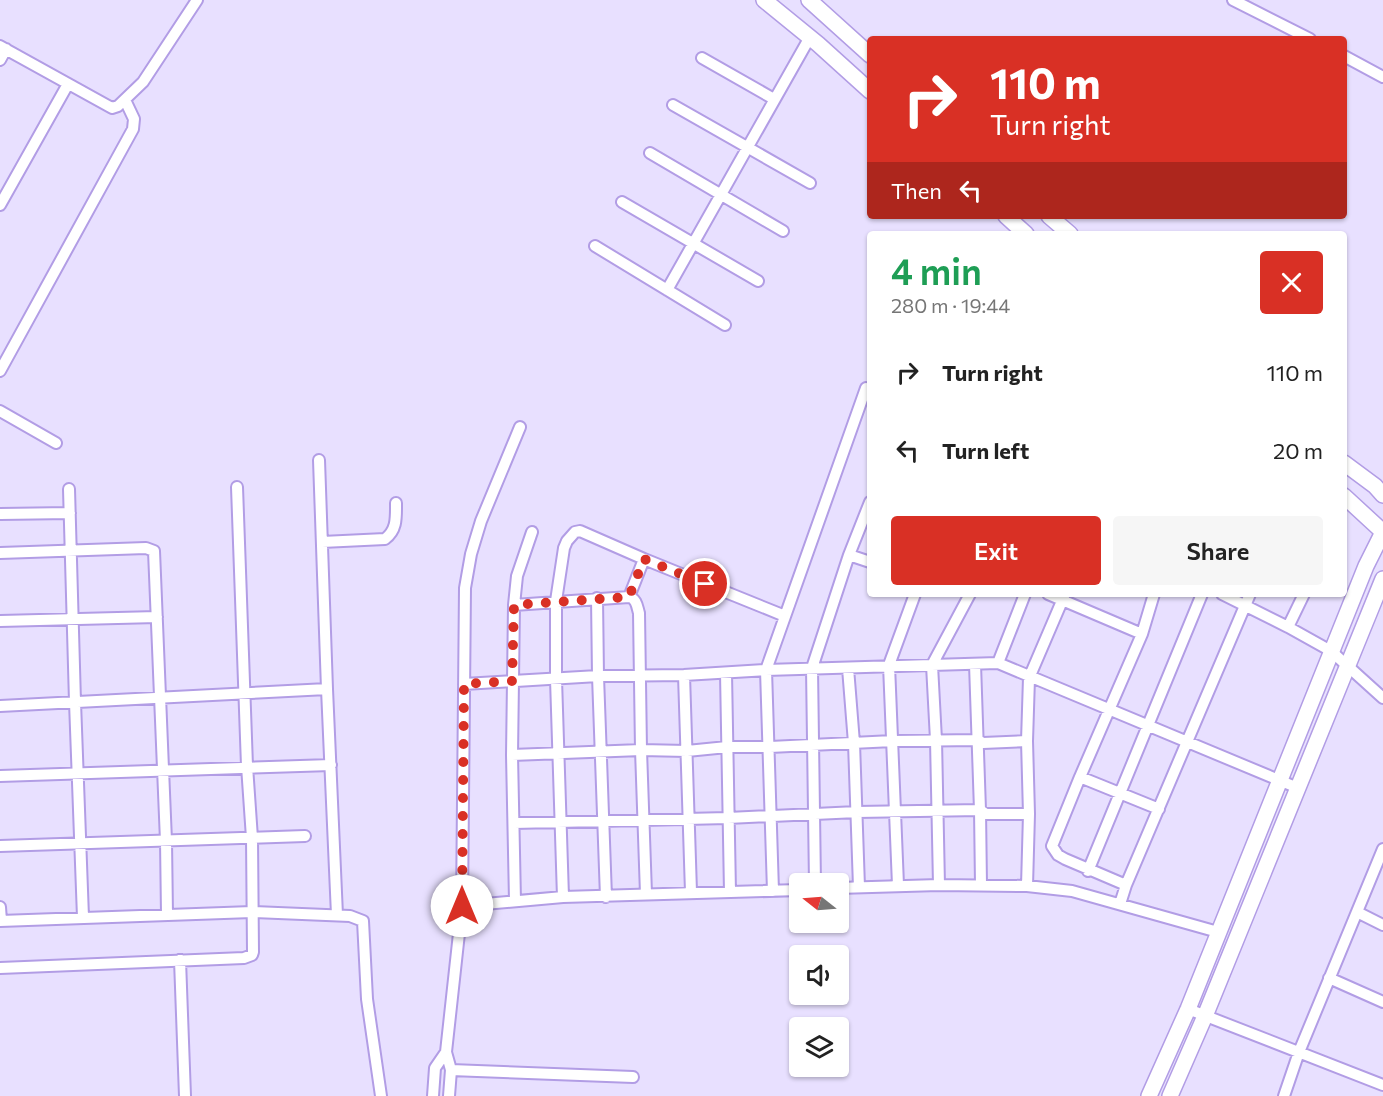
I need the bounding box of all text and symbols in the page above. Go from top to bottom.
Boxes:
text: 110 m [990,56,1101,108]
icon: right [891,60,969,138]
text: Turn right [990,108,1110,141]
icon: left [954,174,987,207]
text: Then [891,177,942,204]
text: 4 min [891,248,982,292]
button: close [1260,251,1323,314]
text: 280 m · 19:44 [891,293,1010,317]
icon: right [891,356,924,389]
text: Turn right [942,359,1043,386]
text: 110 m [1266,359,1323,386]
icon: left [891,434,924,467]
text: Turn left [942,437,1029,464]
text: 20 m [1273,437,1323,464]
button: Exit [891,516,1101,585]
button: Share [1113,516,1323,585]
pin [679,558,730,609]
icon: arrive [688,567,721,600]
north arrow [789,873,849,933]
map controls [789,873,849,1077]
position arrow [430,874,494,938]
button: sound [789,945,849,1005]
button: layers [789,1017,849,1077]

